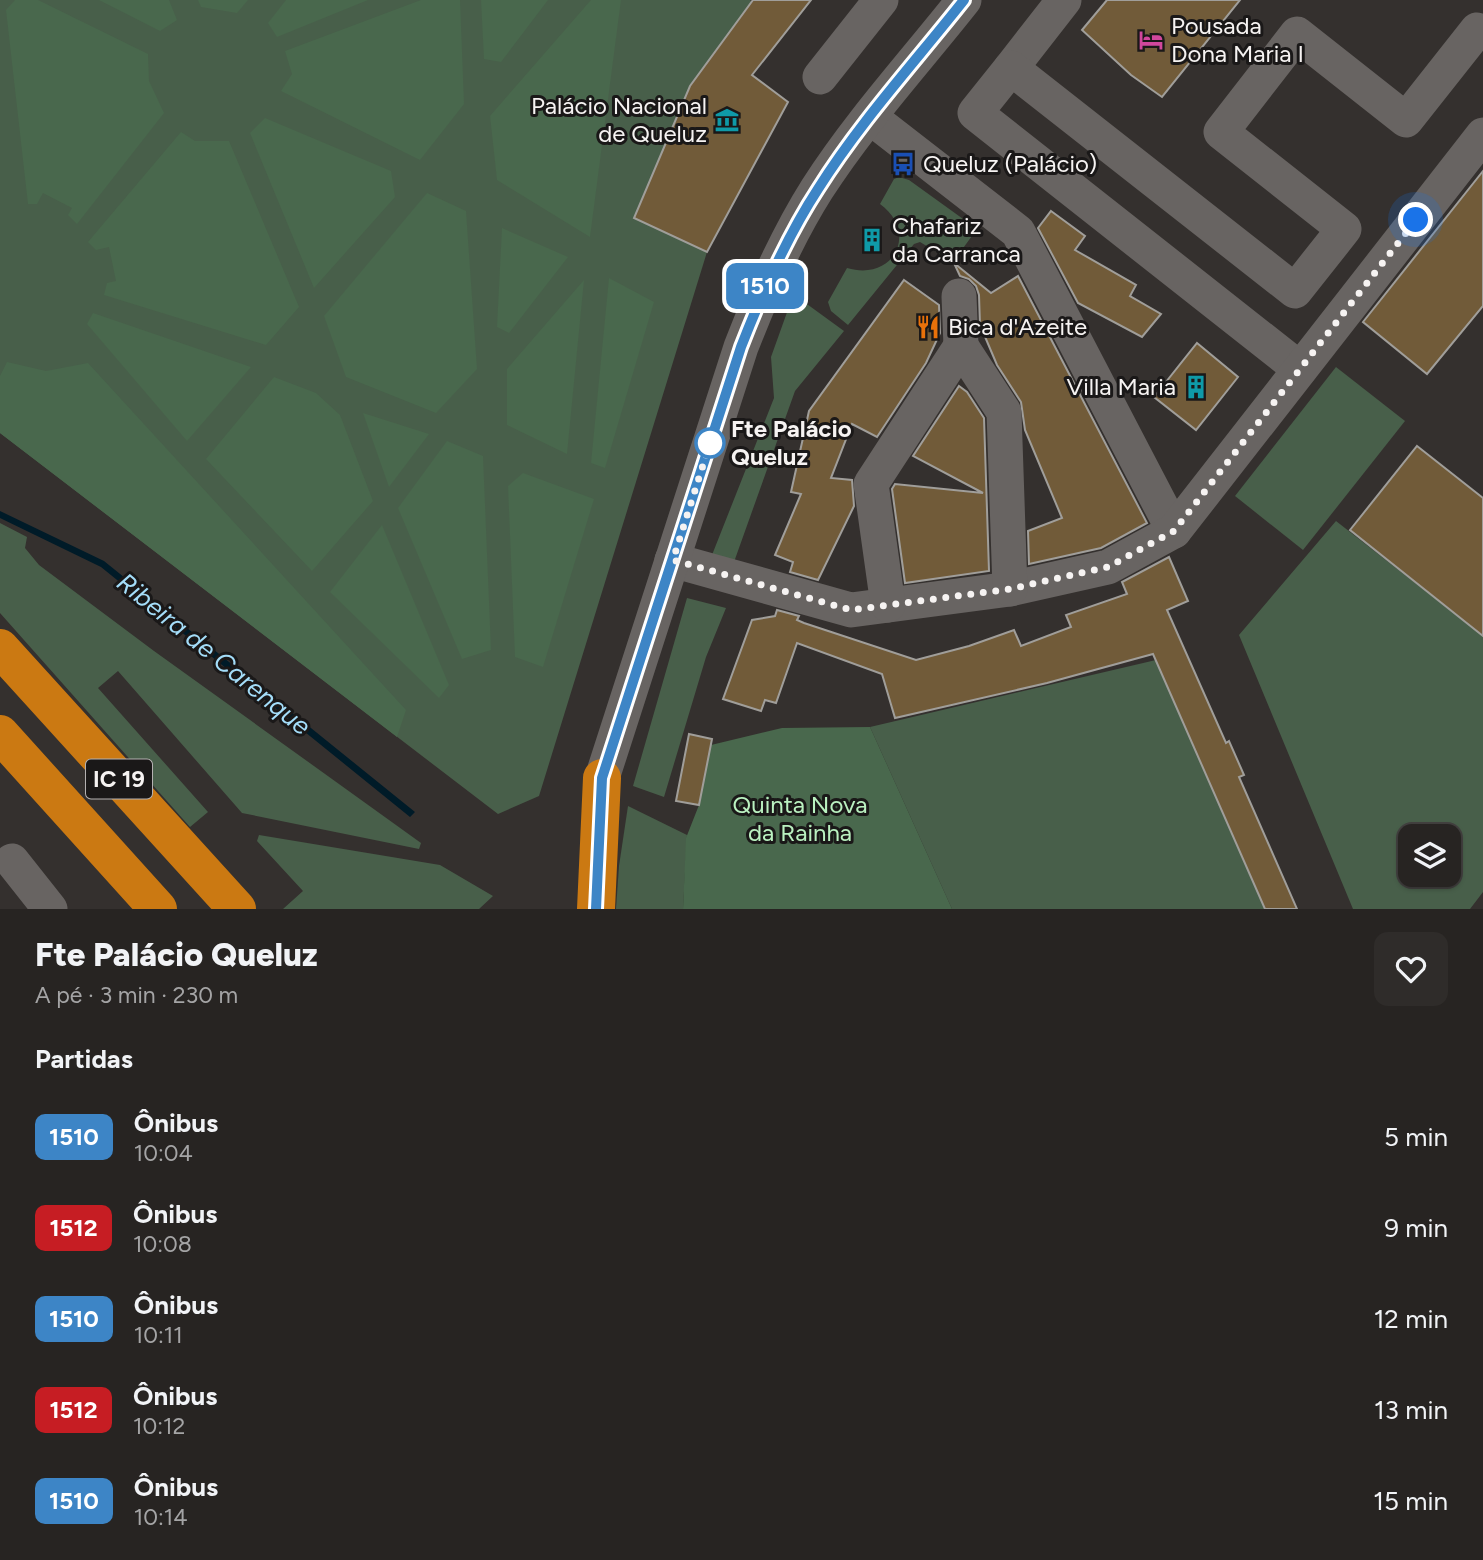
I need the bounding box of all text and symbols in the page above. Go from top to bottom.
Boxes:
place label: Pousada Dona Maria I [1171,11,1304,68]
hotel icon: Pousada Dona Maria I [1137,26,1165,54]
place label: Palácio Nacional de Queluz [531,91,707,148]
museum icon: Palácio Nacional de Queluz [713,106,741,134]
place label: Queluz (Palácio) [923,149,1097,178]
bus stop icon: Queluz (Palácio) [889,150,917,178]
your location [1398,202,1433,237]
place label: Chafariz da Carranca [892,211,1021,268]
building icon: Chafariz da Carranca [858,226,886,254]
line badge: 1510 [716,263,814,309]
text: 1510 [740,271,790,300]
place label: Bica d'Azeite [948,312,1087,341]
restaurant icon: Bica d'Azeite [914,313,942,341]
place label: Villa Maria [1067,372,1176,401]
building icon: Villa Maria [1182,373,1210,401]
place label: Fte Palácio Queluz [731,414,852,471]
marker: Fte Palácio Queluz [695,428,725,458]
water label: Ribeira de Carenque [111,566,317,742]
road number: IC 19 [86,760,152,799]
park label: Quinta Nova da Rainha [733,790,867,847]
map controls [1398,824,1461,887]
button: layers [1398,824,1461,887]
button: heart [1374,932,1448,1006]
text: Fte Palácio Queluz [35,935,318,974]
text: A pé · 3 min · 230 m [35,981,238,1009]
text: Partidas [35,1043,133,1075]
text: Ônibus [134,1107,218,1139]
text: 5 min [1384,1121,1448,1153]
text: 1510 [49,1122,99,1151]
text: 10:04 [134,1139,193,1167]
text: Ônibus [133,1198,217,1230]
text: 9 min [1384,1212,1448,1244]
text: 1512 [49,1213,98,1242]
text: 10:08 [133,1230,192,1258]
text: Ônibus [134,1289,218,1321]
text: 12 min [1374,1303,1448,1335]
text: 1510 [49,1304,99,1333]
text: 10:11 [134,1321,183,1349]
text: Ônibus [133,1380,217,1412]
text: 13 min [1374,1394,1448,1426]
text: 1512 [49,1395,98,1424]
text: 10:12 [133,1412,185,1440]
text: Ônibus [134,1471,218,1503]
text: 15 min [1373,1485,1448,1517]
text: 1510 [49,1486,99,1515]
text: 10:14 [134,1503,188,1531]

